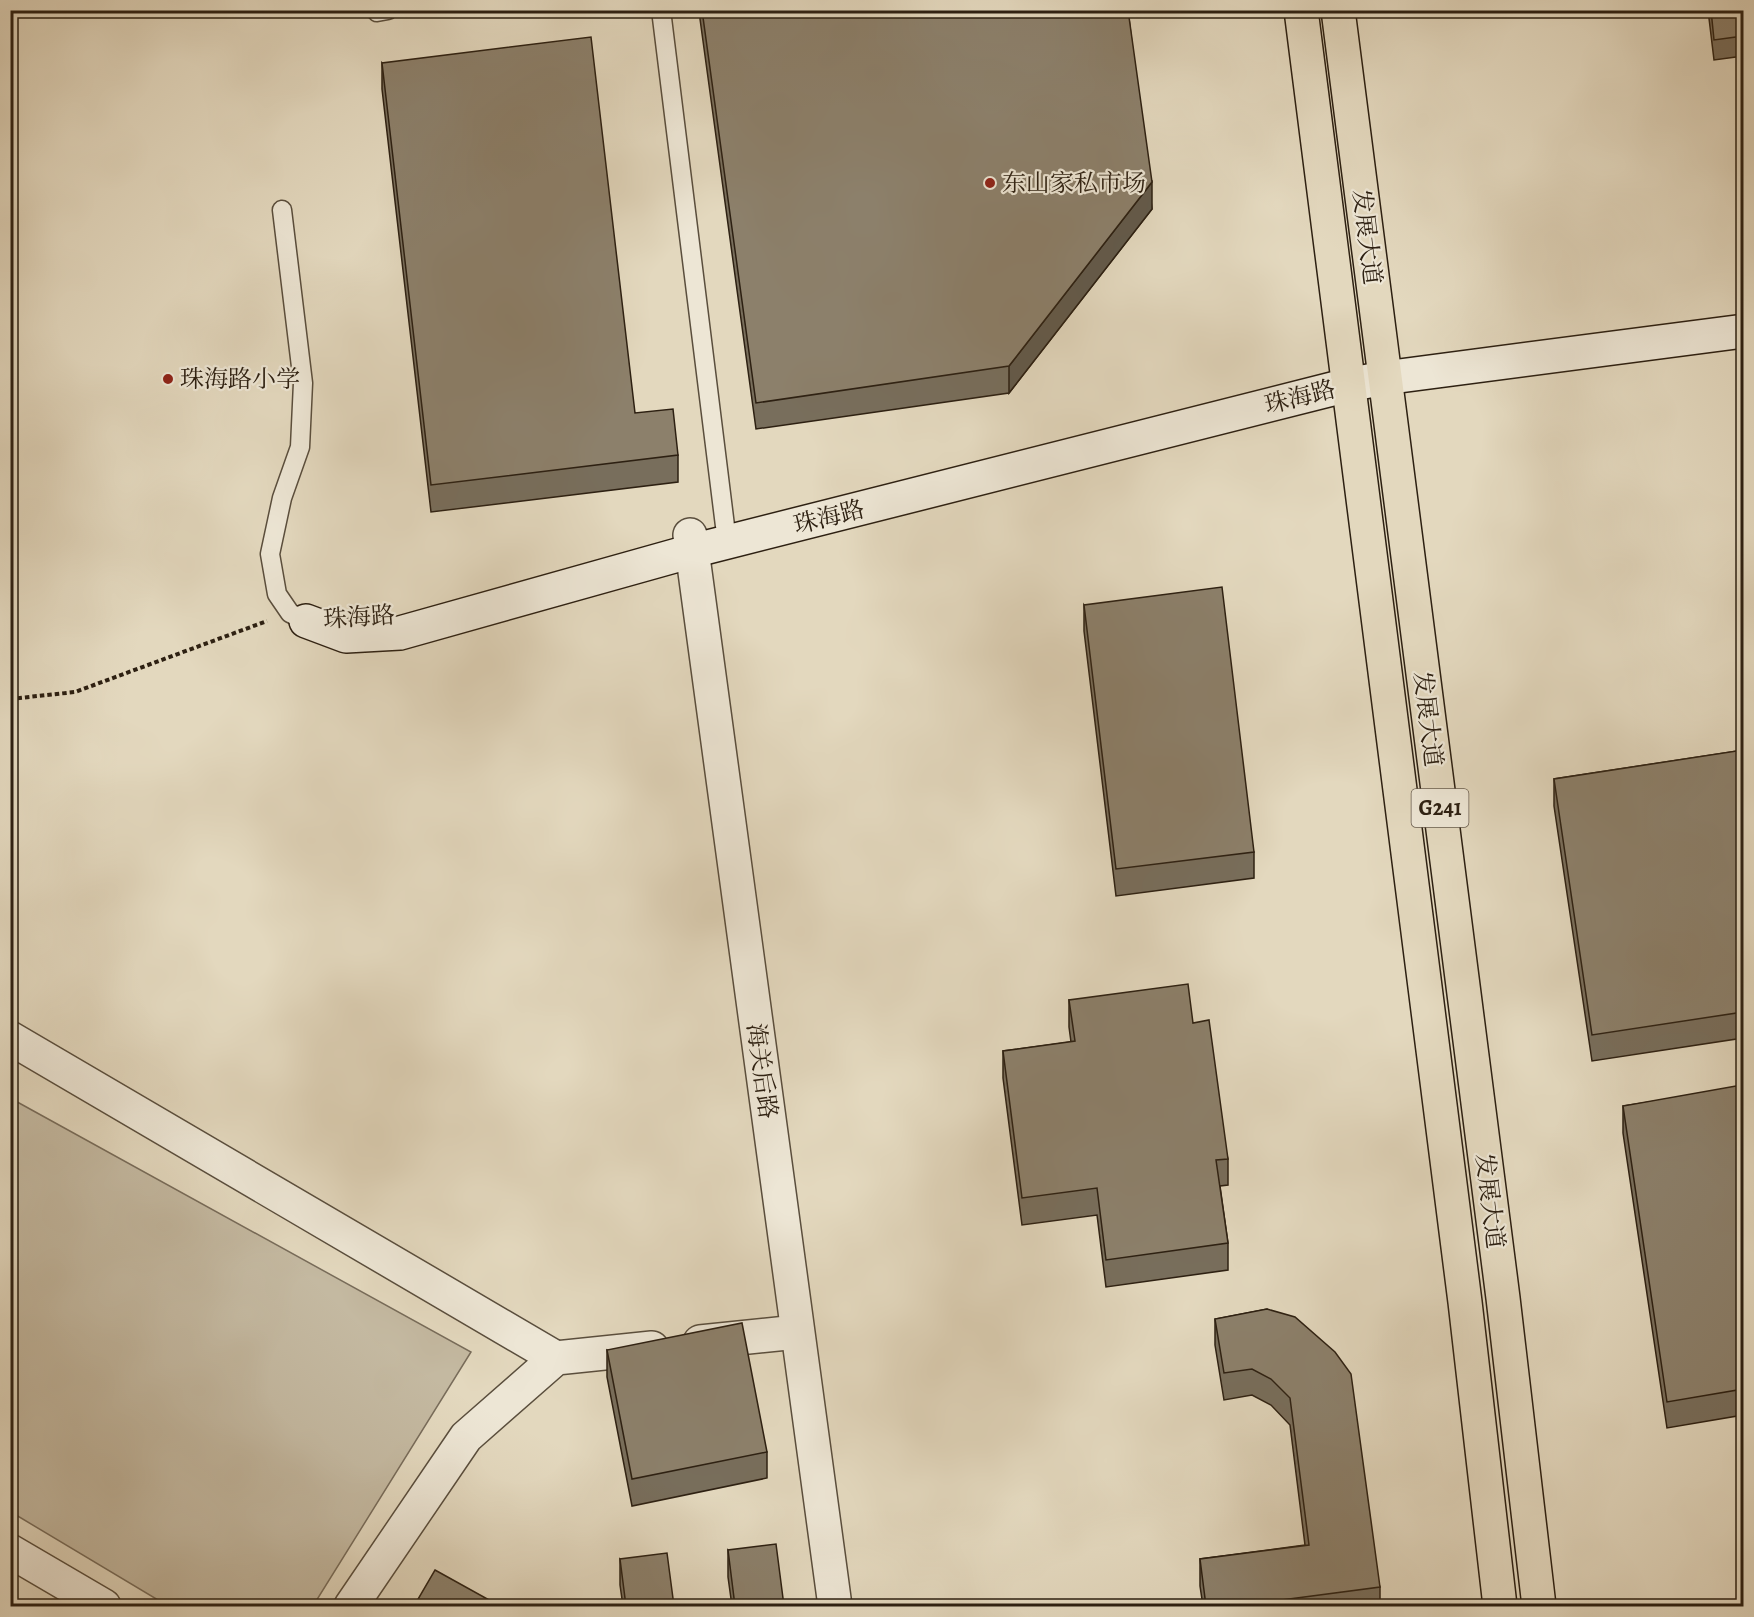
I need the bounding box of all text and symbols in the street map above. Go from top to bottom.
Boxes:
place label: 东山家私市场 [1002,167,1146,199]
marker: 东山家私市场 [983,176,997,190]
street label: 发展大道 [1345,187,1389,287]
place label: 珠海路小学 [180,363,300,395]
marker: 珠海路小学 [161,372,175,386]
street label: 珠海路 [1261,373,1339,421]
street label: 珠海路 [790,493,868,541]
street label: 珠海路 [322,599,396,635]
street label: 发展大道 [1406,669,1450,769]
road number: G241 [1412,789,1468,827]
street label: 海关后路 [739,1021,785,1121]
street label: 发展大道 [1468,1151,1512,1251]

